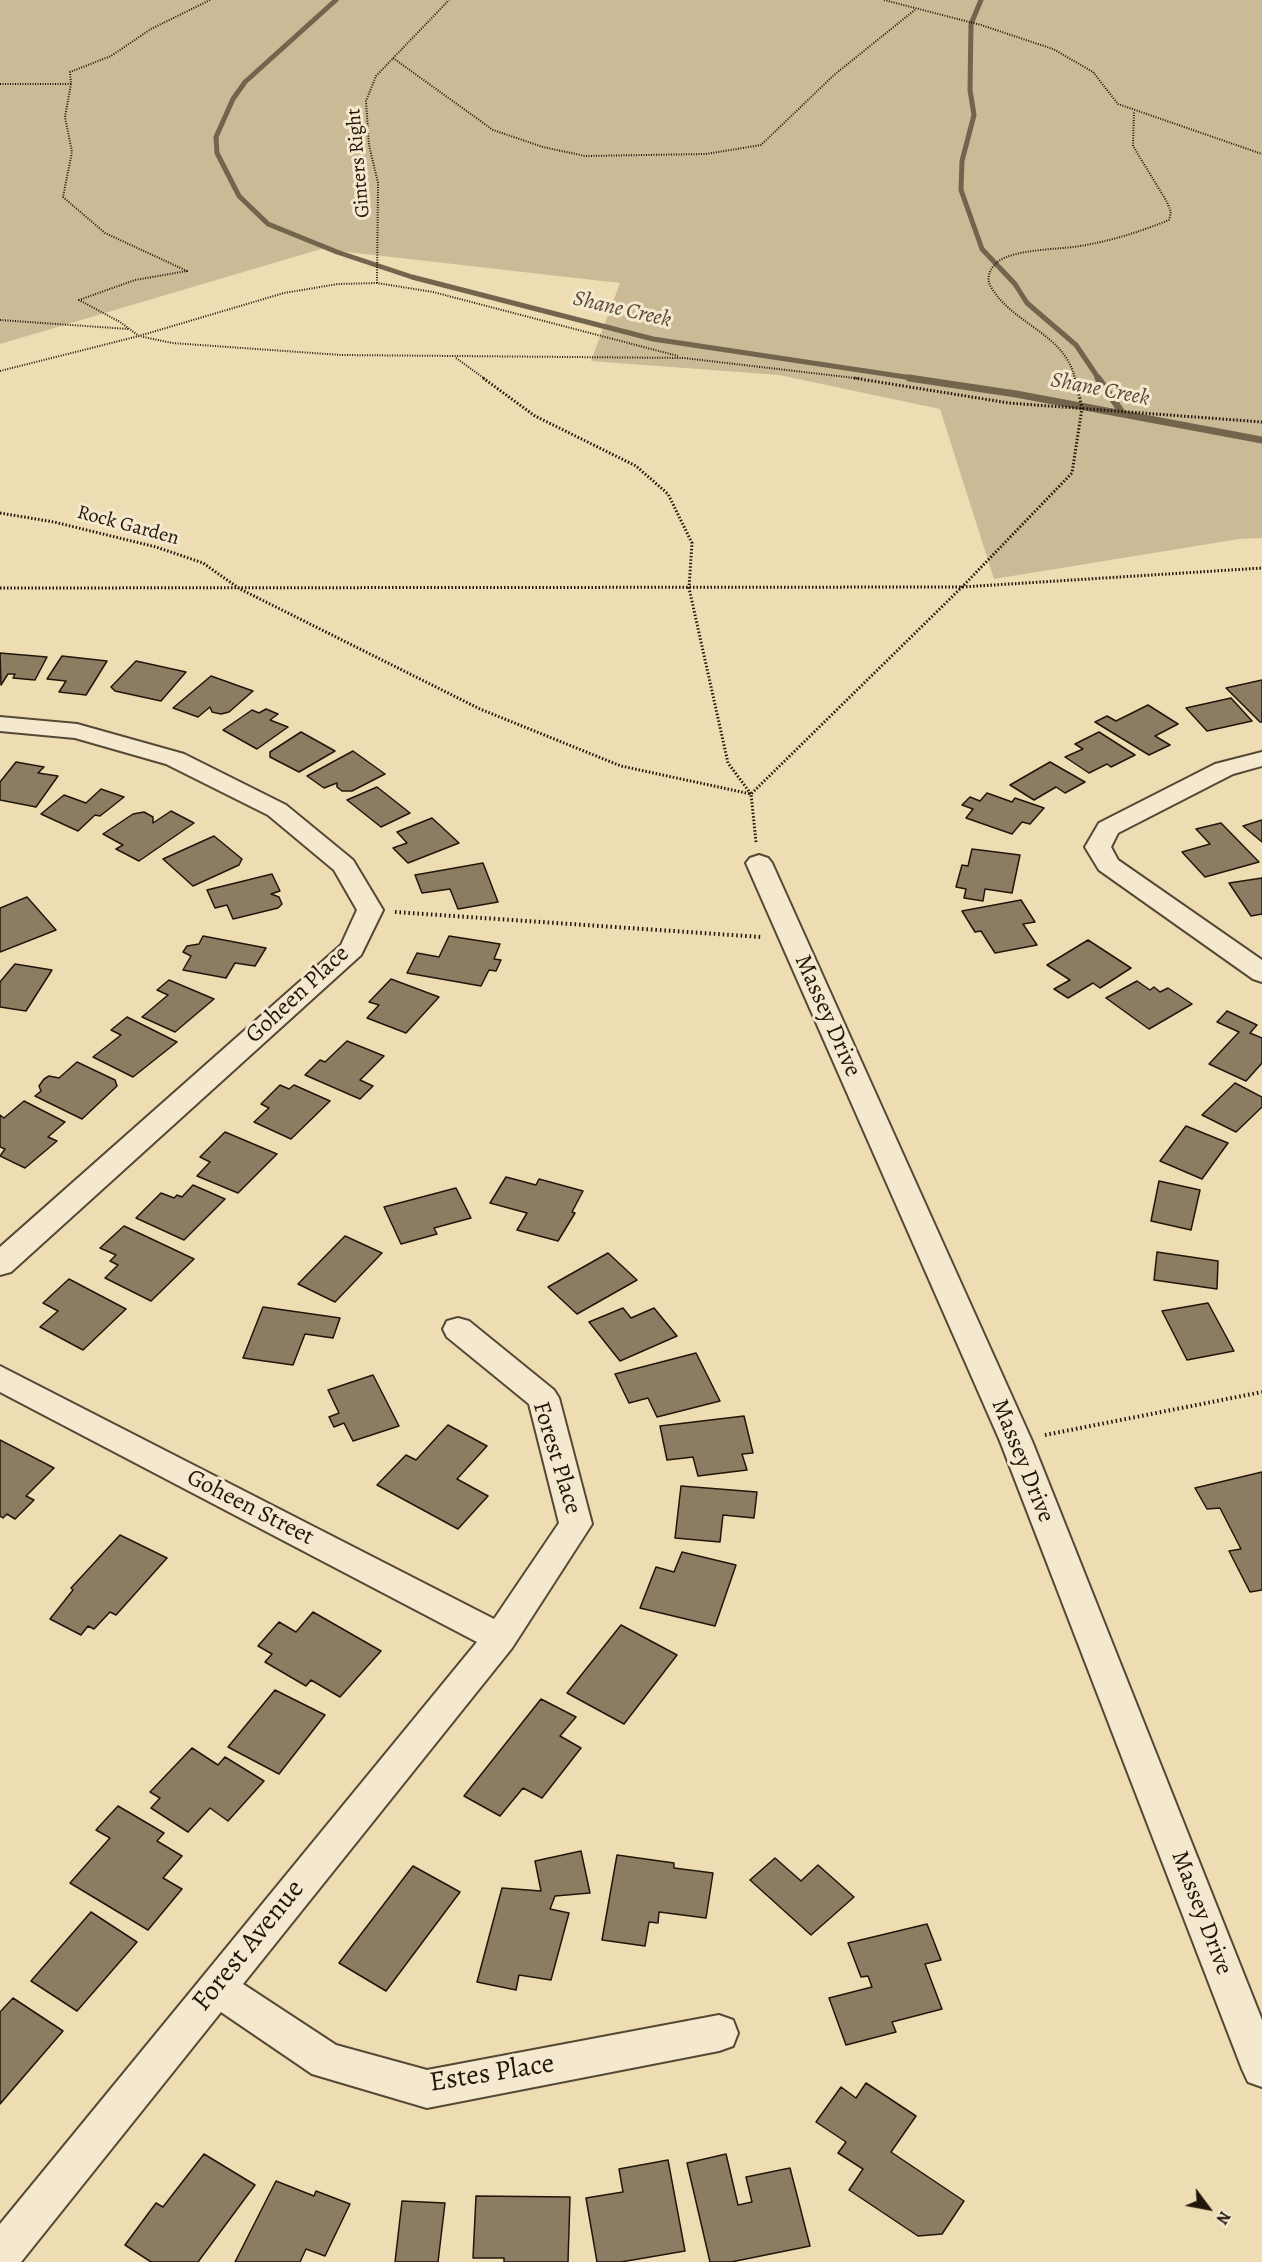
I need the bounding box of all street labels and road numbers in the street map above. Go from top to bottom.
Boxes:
street label: Ginters Right [342,107,376,219]
street label: Rock Garden [74,501,182,551]
street label: Goheen Place [240,940,356,1050]
street label: Massey Drive [787,950,867,1082]
street label: Massey Drive [984,1395,1060,1527]
street label: Forest Place [525,1398,587,1518]
street label: Goheen Street [182,1464,318,1552]
street label: Massey Drive [1164,1847,1238,1979]
street label: Forest Avenue [186,1873,312,2019]
street label: Estes Place [427,2048,557,2100]

